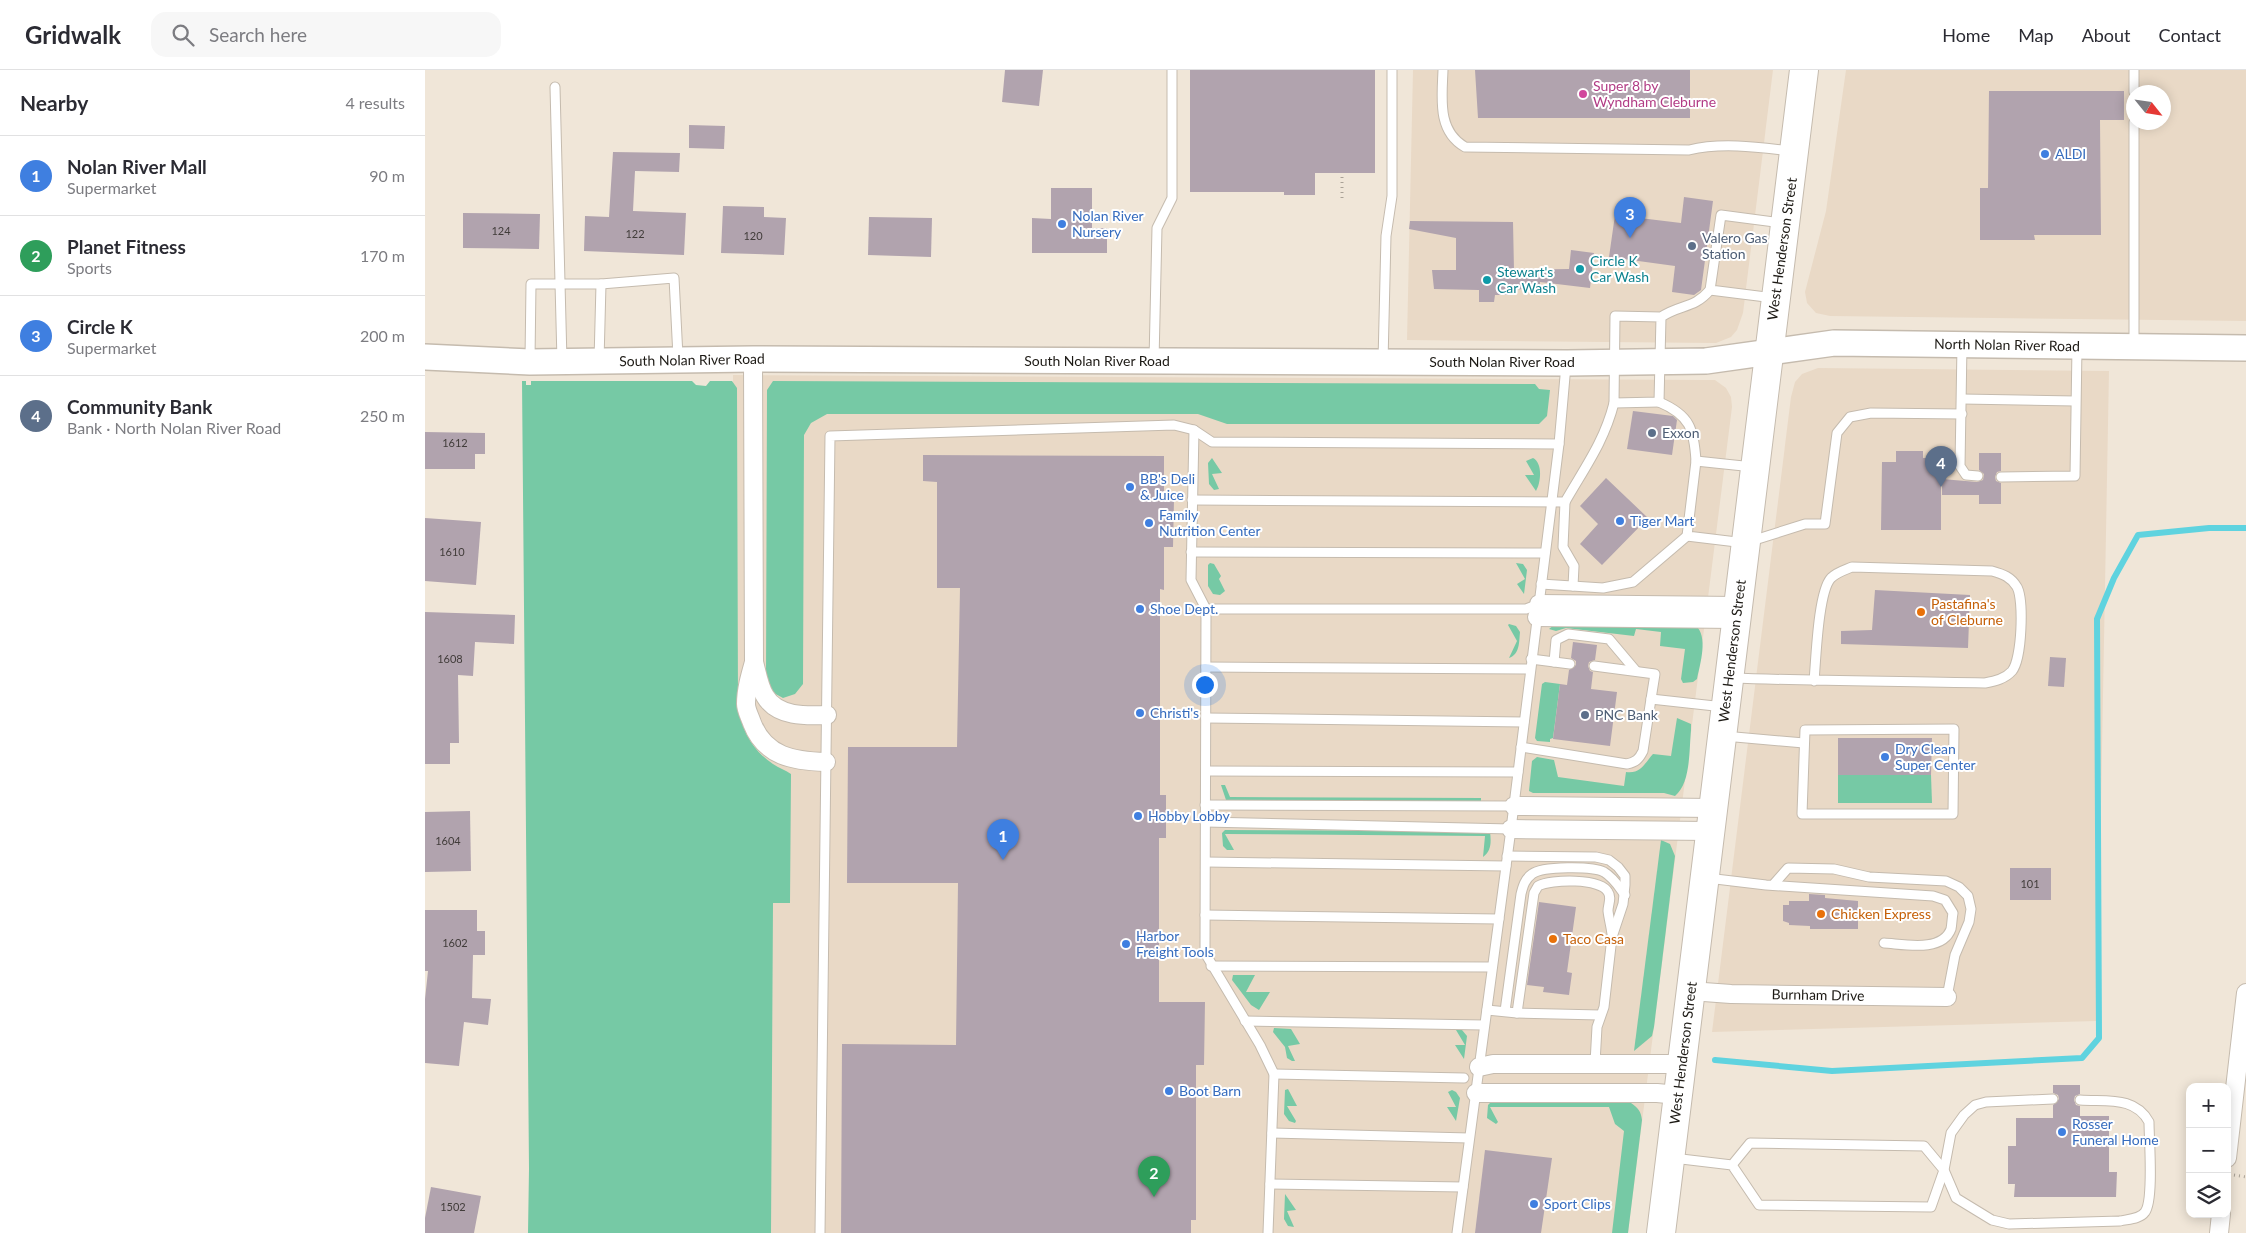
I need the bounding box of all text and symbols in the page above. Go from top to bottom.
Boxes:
search box [151,12,501,57]
text: Gridwalk [25,20,121,49]
icon: search [169,21,197,49]
text: Search here [209,23,307,46]
text: Home [1942,24,1990,46]
text: Map [2018,24,2054,46]
text: About [2082,24,2131,46]
text: Contact [2159,24,2221,46]
place label: Super 8 by Wyndham Cleburne [1593,77,1716,110]
north arrow [2126,85,2171,130]
marker: Super 8 by Wyndham Cleburne [1577,88,1589,100]
text: Nearby [20,90,88,115]
text: 4 results [345,93,405,112]
place label: ALDI [2055,145,2086,162]
marker: ALDI [2039,148,2051,160]
text: Nolan River Mall [67,155,207,178]
text: 1 [31,166,41,185]
text: 90 m [369,166,405,185]
street label: West Henderson Street [1763,176,1800,321]
text: Supermarket [67,178,156,197]
pin: 3 [1614,197,1646,238]
place label: Nolan River Nursery [1072,207,1144,240]
marker: Nolan River Nursery [1056,218,1068,230]
house number: 124 [491,224,511,237]
house number: 122 [625,227,645,240]
house number: 120 [743,229,763,242]
place label: Valero Gas Station [1702,229,1768,262]
text: Planet Fitness [67,235,186,258]
marker: Valero Gas Station [1686,240,1698,252]
text: 2 [31,246,41,265]
text: 170 m [360,246,405,265]
place label: Circle K Car Wash [1590,252,1649,285]
text: Sports [67,258,112,277]
place label: Stewart's Car Wash [1497,263,1556,296]
marker: Circle K Car Wash [1574,263,1586,275]
marker: Stewart's Car Wash [1481,274,1493,286]
text: Circle K [67,315,133,338]
text: 3 [31,326,41,345]
text: 200 m [360,326,405,345]
street label: North Nolan River Road [1934,335,2080,354]
text: Supermarket [67,338,156,357]
street label: South Nolan River Road [619,350,765,369]
street label: South Nolan River Road [1024,352,1170,369]
street label: South Nolan River Road [1429,353,1575,370]
text: Community Bank [67,395,212,418]
text: 4 [31,406,41,425]
text: 250 m [360,406,405,425]
text: Bank · North Nolan River Road [67,418,281,437]
place label: Exxon [1662,424,1699,441]
marker: Exxon [1646,427,1658,439]
house number: 1612 [442,436,468,449]
pin: 4 [1925,446,1957,487]
place label: BB's Deli & Juice [1140,470,1195,503]
marker: BB's Deli & Juice [1124,481,1136,493]
place label: Family Nutrition Center [1159,506,1261,539]
place label: Tiger Mart [1630,512,1694,529]
marker: Tiger Mart [1614,515,1626,527]
marker: Family Nutrition Center [1143,517,1155,529]
house number: 1610 [439,545,465,558]
street label: West Henderson Street [1714,578,1749,723]
place label: Pastafina's of Cleburne [1931,595,2003,628]
place label: Shoe Dept. [1150,600,1218,617]
marker: Shoe Dept. [1134,603,1146,615]
marker: Pastafina's of Cleburne [1915,606,1927,618]
house number: 1608 [437,652,463,665]
your location [1192,672,1218,698]
place label: Christi's [1150,704,1199,721]
place label: PNC Bank [1595,706,1659,723]
marker: Christi's [1134,707,1146,719]
marker: PNC Bank [1579,709,1591,721]
place label: Dry Clean Super Center [1895,740,1976,773]
marker: Dry Clean Super Center [1879,751,1891,763]
place label: Hobby Lobby [1148,807,1230,824]
marker: Hobby Lobby [1132,810,1144,822]
pin: 1 [987,819,1019,860]
house number: 1604 [435,834,461,847]
house number: 101 [2020,877,2040,890]
place label: Chicken Express [1831,905,1931,922]
marker: Chicken Express [1815,908,1827,920]
place label: Harbor Freight Tools [1136,927,1214,960]
place label: Taco Casa [1563,930,1624,947]
marker: Taco Casa [1547,933,1559,945]
house number: 1602 [442,936,468,949]
marker: Harbor Freight Tools [1120,938,1132,950]
street label: West Henderson Street [1665,980,1700,1125]
street label: Burnham Drive [1771,985,1865,1004]
place label: Boot Barn [1179,1082,1241,1099]
map controls [2186,1083,2231,1218]
button: + [2186,1083,2231,1128]
marker: Boot Barn [1163,1085,1175,1097]
place label: Rosser Funeral Home [2072,1115,2159,1148]
marker: Rosser Funeral Home [2056,1126,2068,1138]
button: − [2186,1128,2231,1173]
pin: 2 [1138,1156,1170,1197]
button: layers [2186,1173,2231,1218]
place label: Sport Clips [1544,1195,1611,1212]
marker: Sport Clips [1528,1198,1540,1210]
house number: 1502 [440,1200,466,1213]

